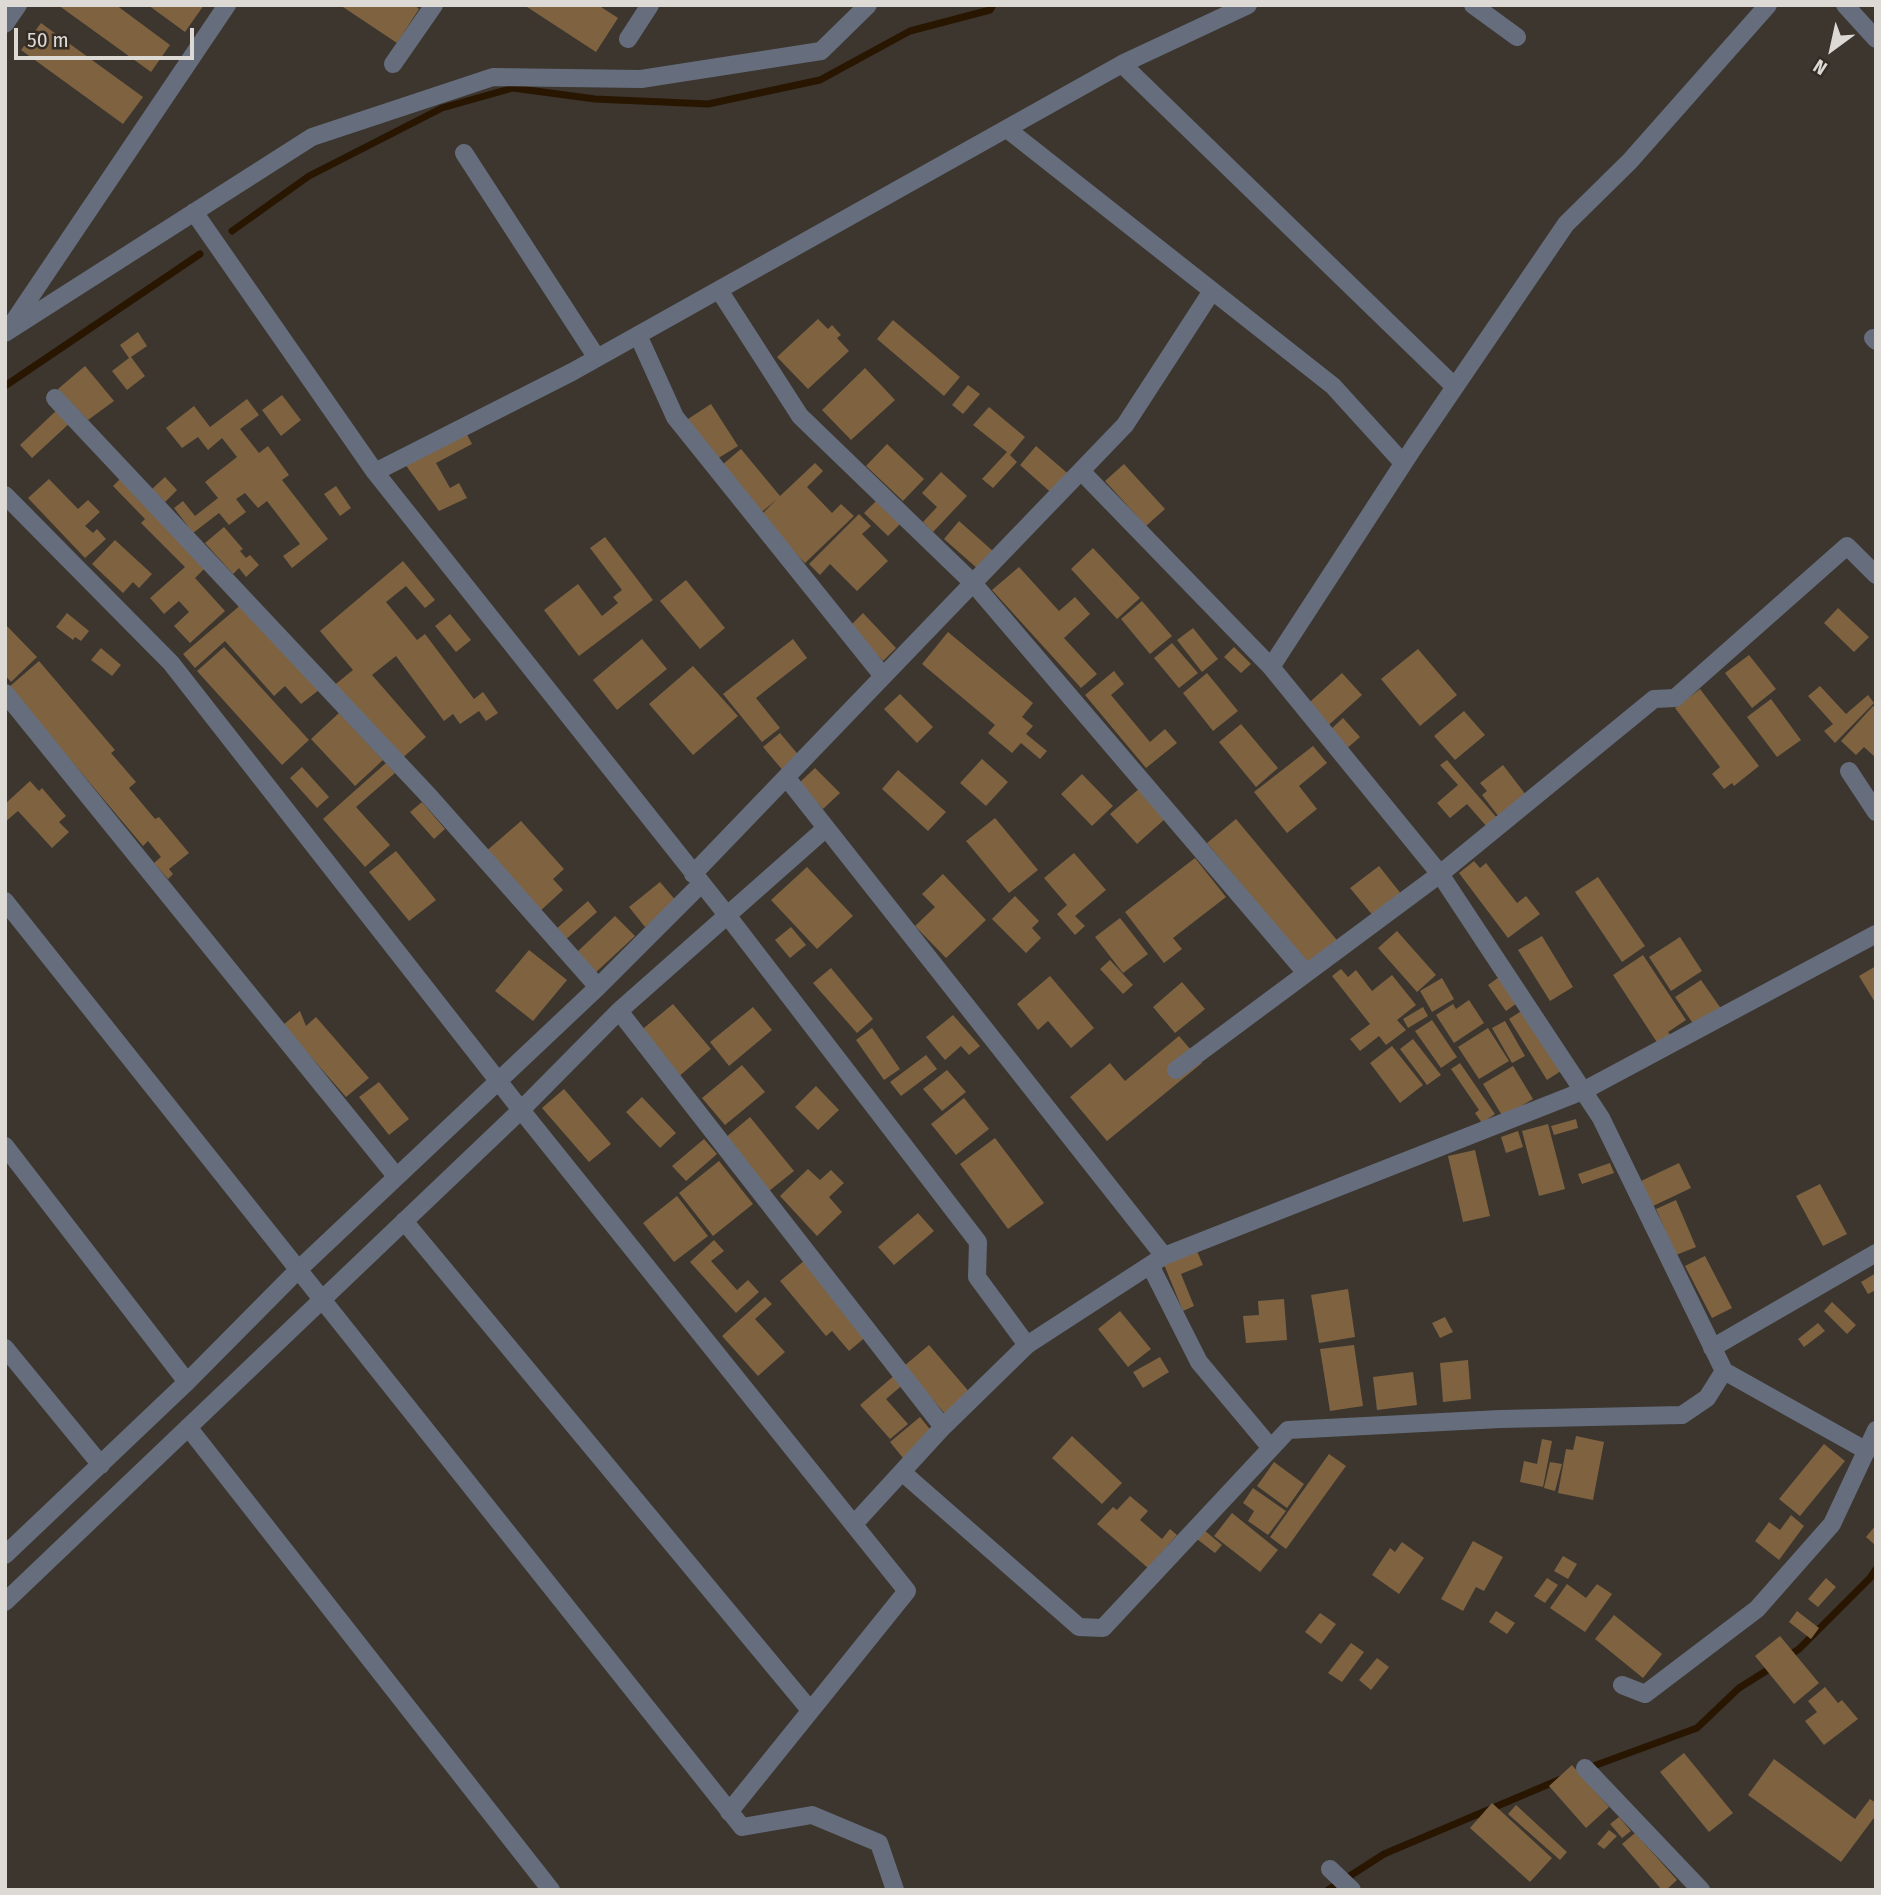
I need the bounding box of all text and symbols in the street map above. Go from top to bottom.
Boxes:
scale bar [18,14,198,58]
north arrow [1797,14,1867,84]
text: 50 m [27,27,69,53]
text: N [1809,54,1831,80]

